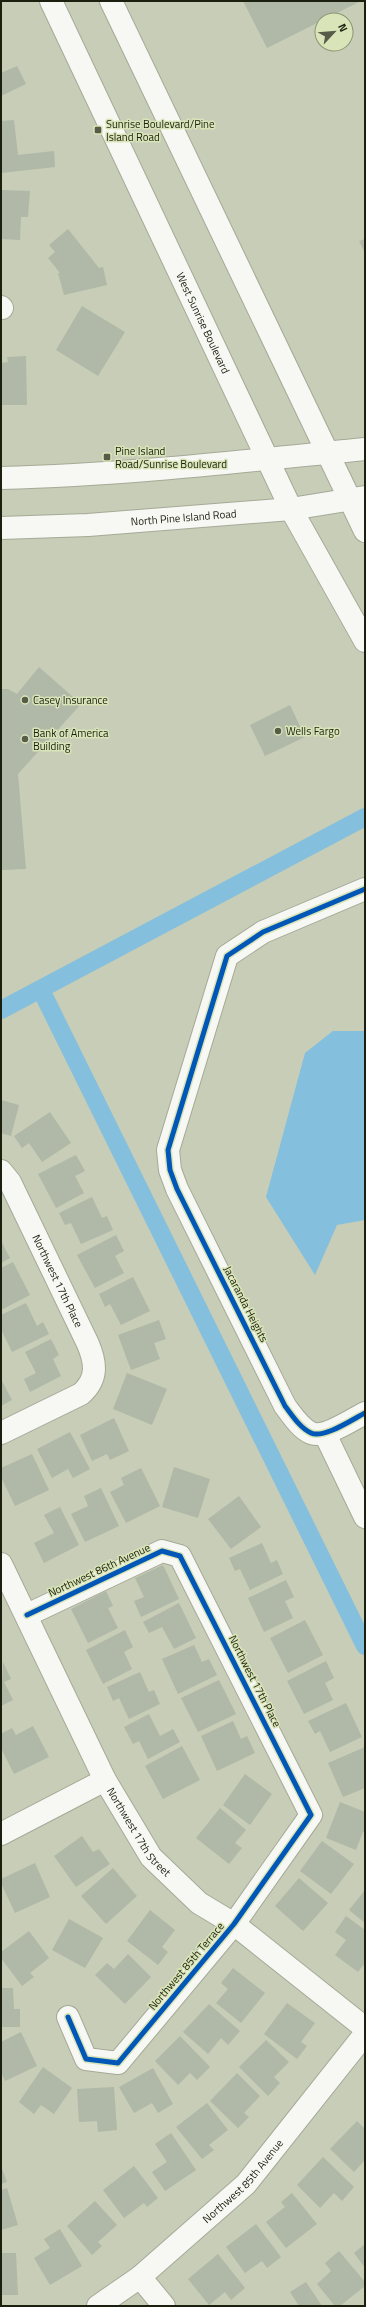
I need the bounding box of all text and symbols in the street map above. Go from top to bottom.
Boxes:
north arrow [314,12,354,52]
text: N [334,21,352,35]
place label: Sunrise Boulevard/Pine Island Road [106,116,215,145]
marker: Sunrise Boulevard/Pine Island Road [93,125,103,135]
street label: West Sunrise Boulevard [172,270,234,376]
place label: Pine Island Road/Sunrise Boulevard [115,443,227,472]
marker: Pine Island Road/Sunrise Boulevard [102,452,112,462]
street label: North Pine Island Road [130,505,237,530]
place label: Casey Insurance [33,692,108,708]
marker: Casey Insurance [20,695,30,705]
place label: Wells Fargo [286,723,340,739]
place label: Bank of America Building [33,725,109,754]
marker: Wells Fargo [273,726,283,736]
marker: Bank of America Building [20,734,30,744]
street label: Northwest 17th Place [28,1232,87,1331]
street label: Jacaranda Heights [220,1263,272,1345]
street label: Northwest 86th Avenue [45,1539,153,1601]
street label: Northwest 17th Place [225,1632,285,1730]
street label: Northwest 17th Street [103,1784,175,1880]
street label: Northwest 85th Terrace [144,1918,228,2013]
street label: Northwest 85th Avenue [199,2135,287,2227]

